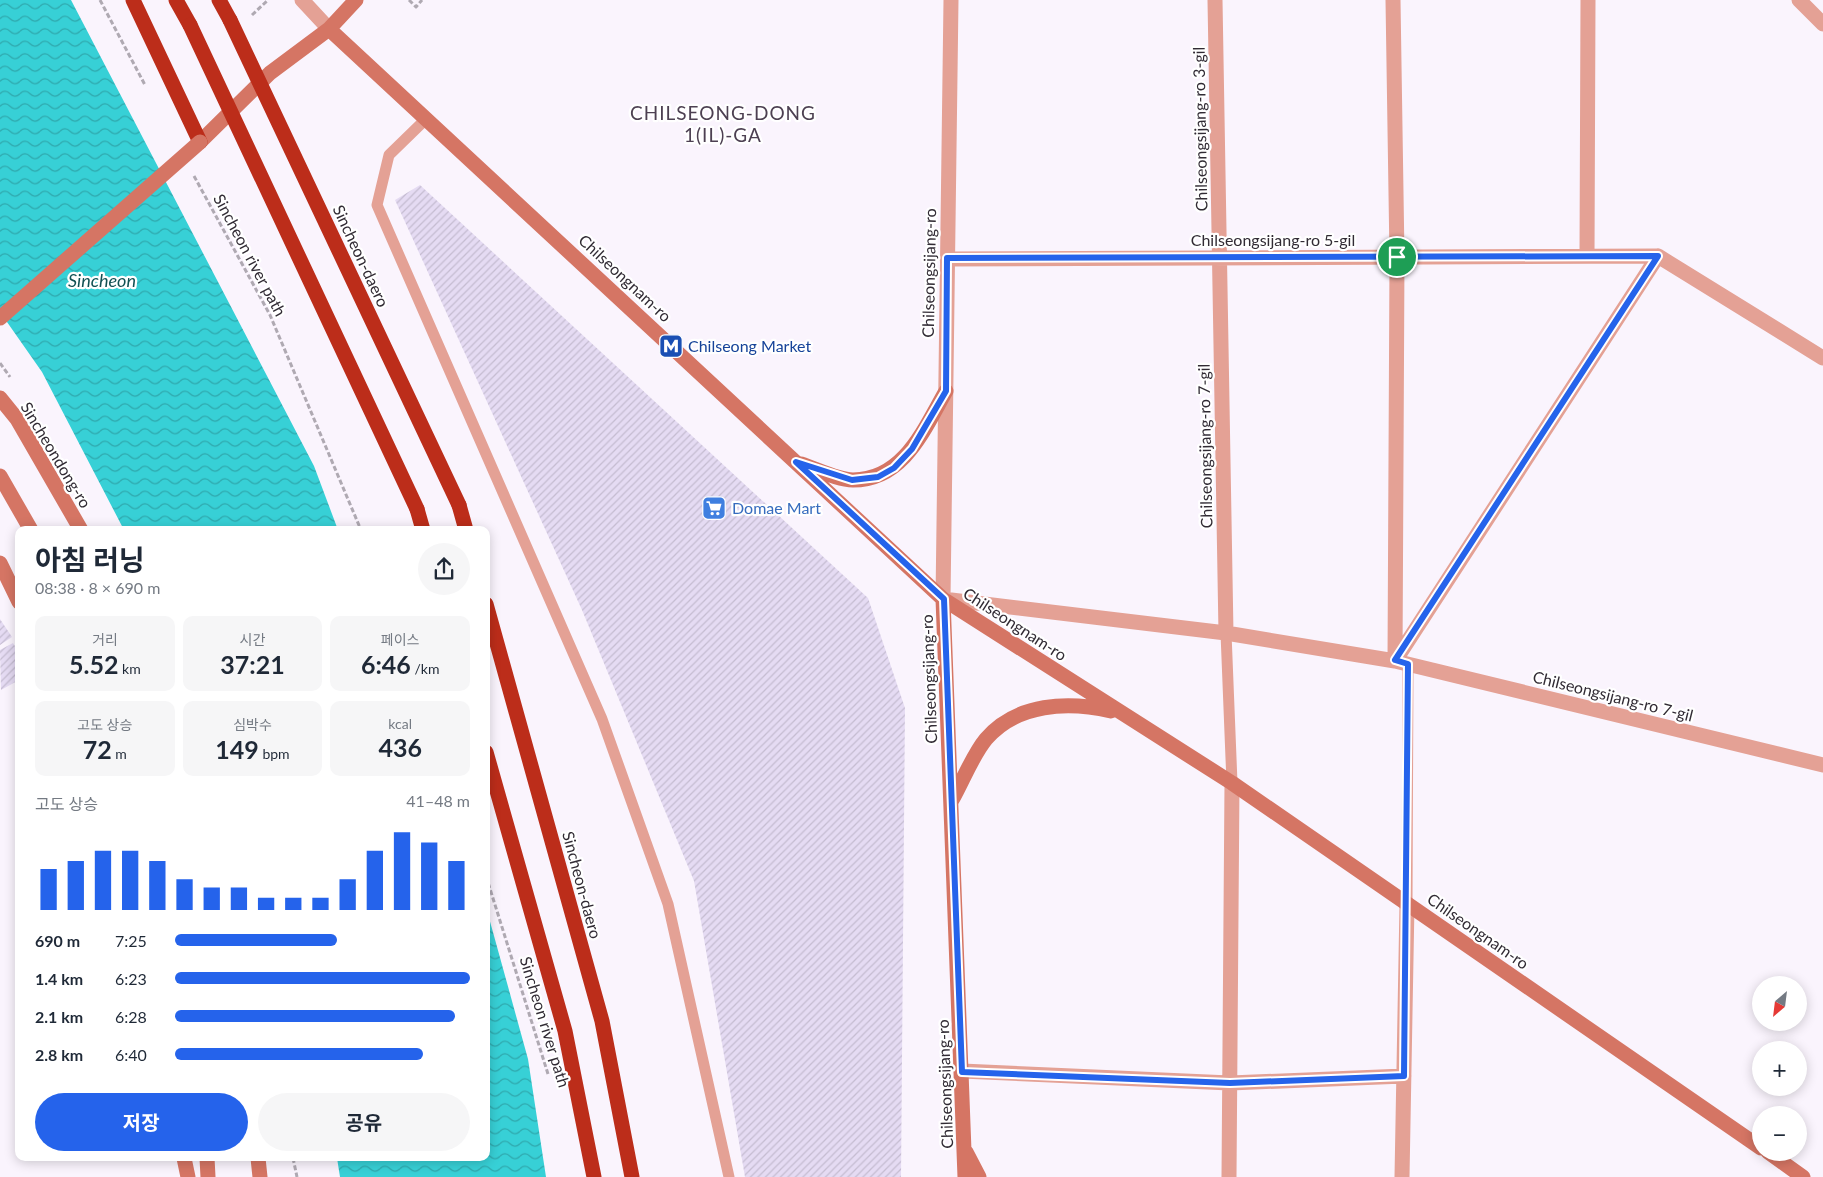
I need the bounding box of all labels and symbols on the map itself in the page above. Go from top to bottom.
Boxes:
street label: Chilseongsijang-ro 3-gil [1189,47,1210,211]
district label: CHILSEONG-DONG 1(IL)-GA [630,101,816,146]
street label: Sincheon river path [210,190,291,319]
street label: Sincheon-daero [330,202,393,310]
street label: Chilseongsijang-ro [918,208,939,338]
street label: Chilseongnam-ro [575,230,676,325]
street label: Chilseongsijang-ro 5-gil [1191,230,1355,249]
pin [1376,236,1418,278]
water label: Sincheon [68,269,136,291]
metro station icon: Chilseong Market [658,333,684,359]
place label: Chilseong Market [688,336,811,355]
street label: Chilseongsijang-ro 7-gil [1194,364,1215,528]
street label: Sincheondong-ro [17,398,96,511]
supermarket icon: Domae Mart [701,495,727,521]
place label: Domae Mart [732,498,821,517]
street label: Chilseongnam-ro [960,583,1071,664]
street label: Chilseongsijang-ro [917,614,940,744]
street label: Chilseongsijang-ro 7-gil [1531,666,1695,725]
street label: Sincheon-daero [559,829,606,941]
street label: Chilseongnam-ro [1424,889,1533,973]
street label: Sincheon river path [517,954,574,1090]
north arrow [1752,976,1808,1031]
street label: Chilseongsijang-ro [933,1019,956,1149]

